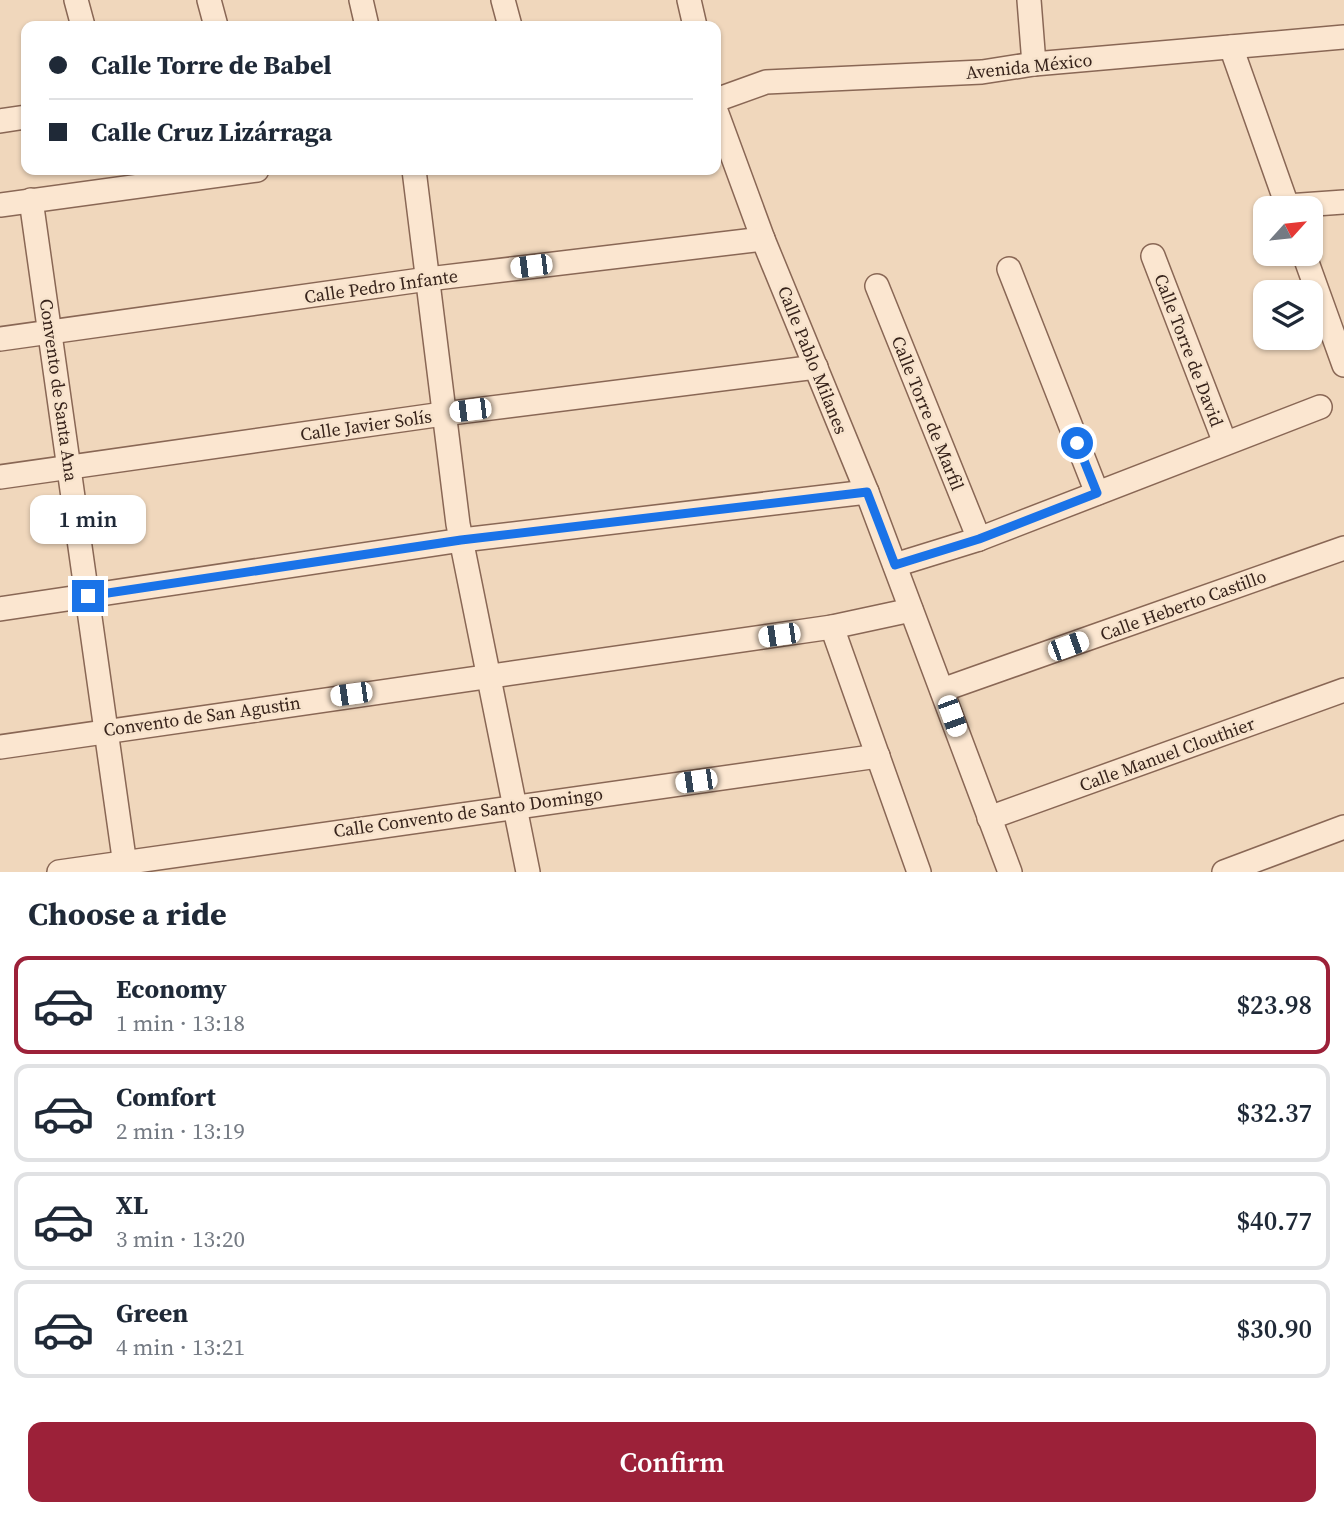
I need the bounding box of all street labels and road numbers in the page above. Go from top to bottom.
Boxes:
street label: Avenida México [965,47,1094,85]
street label: Calle Pedro Infante [303,263,459,309]
street label: Calle Torre de David [1148,270,1230,430]
street label: Calle Pablo Milanes [772,282,854,438]
street label: Convento de Santa Ana [34,297,84,484]
street label: Calle Torre de Marfil [886,332,970,494]
street label: Calle Javier Solís [299,403,434,447]
street label: Calle Heberto Castillo [1096,563,1270,647]
street label: Convento de San Agustin [102,690,302,742]
street label: Calle Manuel Clouthier [1076,710,1259,797]
street label: Calle Convento de Santo Domingo [332,781,604,843]

